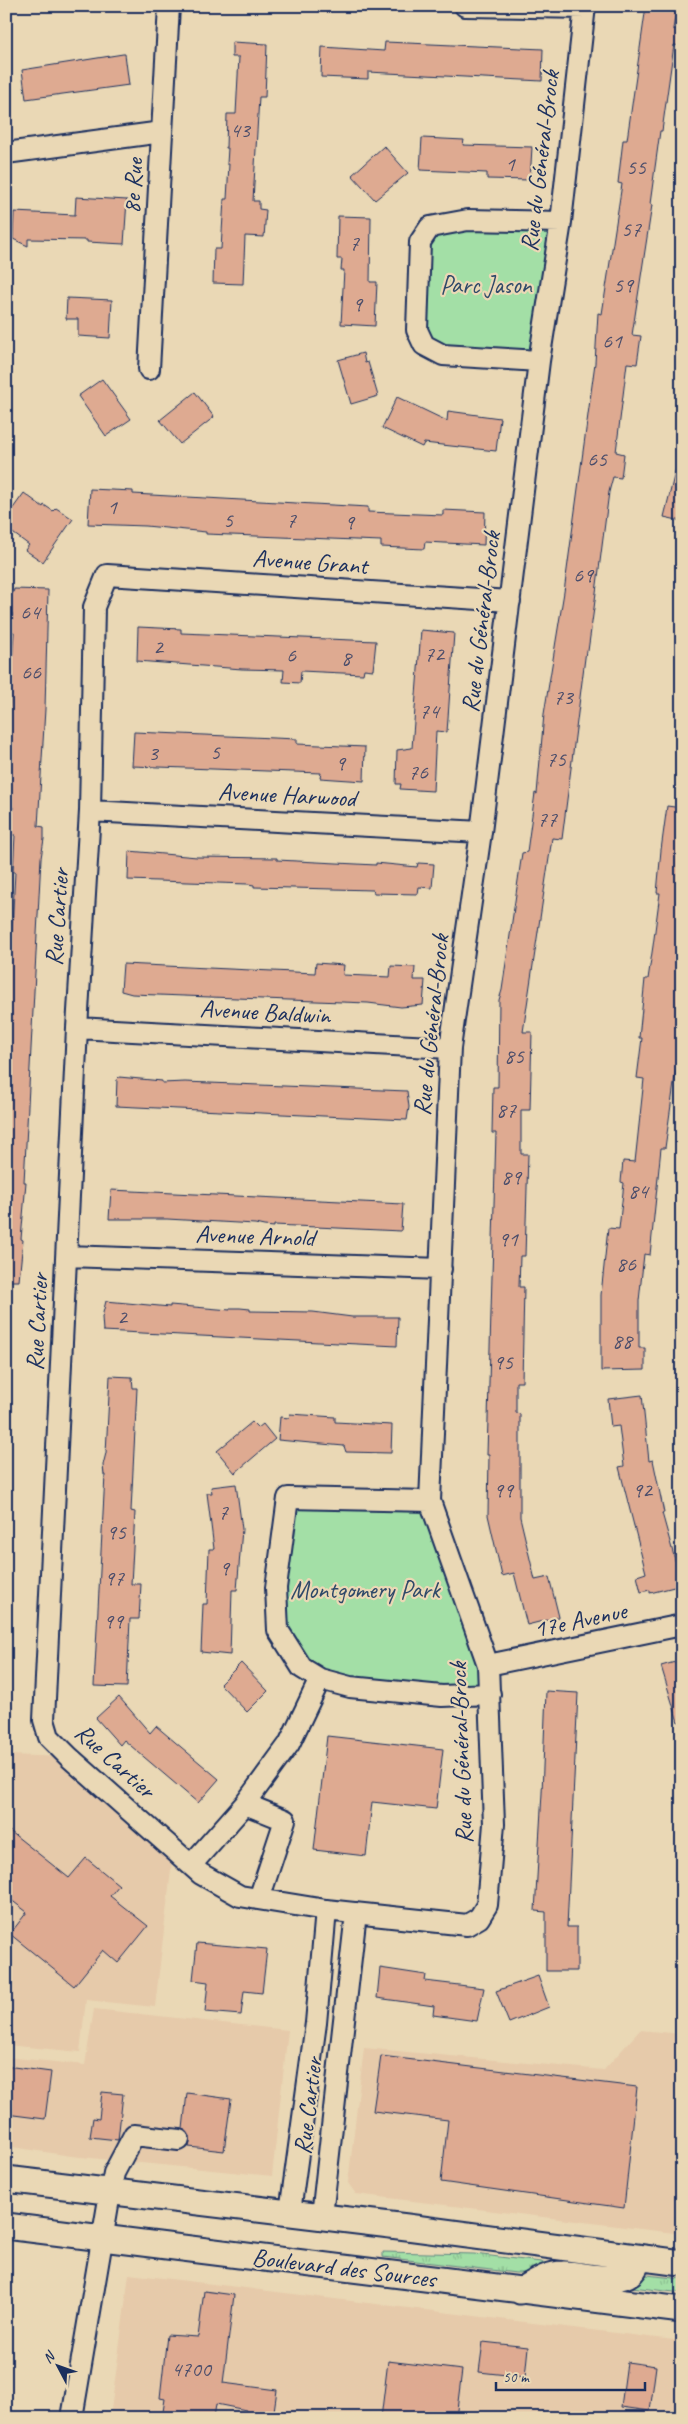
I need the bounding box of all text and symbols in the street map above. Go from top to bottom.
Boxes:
street label: Rue du Général-Brock [513,67,567,253]
house number: 43 [230,116,252,144]
house number: 1 [505,150,516,178]
house number: 55 [626,153,647,181]
street label: 8e Rue [116,155,151,215]
house number: 57 [621,215,642,243]
house number: 7 [349,229,360,257]
park label: Parc Jason [440,269,533,301]
house number: 59 [613,271,635,299]
house number: 9 [352,290,364,318]
house number: 61 [602,327,623,355]
house number: 65 [587,445,608,473]
house number: 1 [107,493,118,521]
house number: 5 [223,506,234,534]
house number: 7 [286,506,297,534]
house number: 9 [344,508,356,536]
street label: Rue du Général-Brock [454,528,508,714]
street label: Avenue Grant [251,542,371,582]
house number: 69 [573,561,595,589]
house number: 64 [20,598,42,626]
house number: 2 [153,633,165,661]
house number: 72 [424,640,446,668]
house number: 6 [286,641,297,669]
house number: 8 [341,644,353,672]
house number: 66 [21,658,42,686]
house number: 73 [553,683,575,711]
house number: 74 [419,697,441,725]
house number: 5 [210,738,221,766]
house number: 3 [148,739,160,767]
house number: 75 [546,745,567,773]
house number: 9 [335,749,347,777]
house number: 76 [408,758,429,786]
street label: Avenue Harwood [217,775,361,815]
house number: 77 [537,805,558,833]
street label: Rue Cartier [38,865,76,967]
street label: Rue du Général-Brock [406,931,457,1117]
street label: Avenue Baldwin [199,993,333,1031]
house number: 85 [504,1042,525,1070]
house number: 87 [496,1096,517,1124]
house number: 89 [501,1163,523,1191]
house number: 84 [628,1177,650,1205]
street label: Avenue Arnold [195,1218,318,1254]
house number: 91 [498,1225,519,1253]
house number: 86 [616,1250,637,1278]
street label: Rue Cartier [18,1270,56,1372]
house number: 2 [117,1303,129,1331]
house number: 88 [612,1327,634,1355]
house number: 95 [493,1348,514,1376]
house number: 99 [493,1476,515,1504]
house number: 92 [632,1476,654,1504]
house number: 7 [218,1498,229,1526]
house number: 95 [106,1518,127,1546]
house number: 9 [219,1554,231,1582]
house number: 97 [104,1564,125,1592]
park label: Montgomery Park [290,1574,442,1606]
street label: 17e Avenue [531,1594,631,1645]
house number: 99 [103,1607,125,1635]
street label: Rue du Général-Brock [442,1660,480,1844]
street label: Rue Cartier [68,1716,163,1807]
street label: Rue Cartier [286,2054,330,2156]
street label: Boulevard des Sources [250,2241,440,2295]
north arrow [32,2342,82,2392]
text: N [39,2347,59,2367]
house number: 4700 [171,2355,213,2383]
scale bar [496,2359,644,2391]
text: 50 m [503,2368,530,2387]

